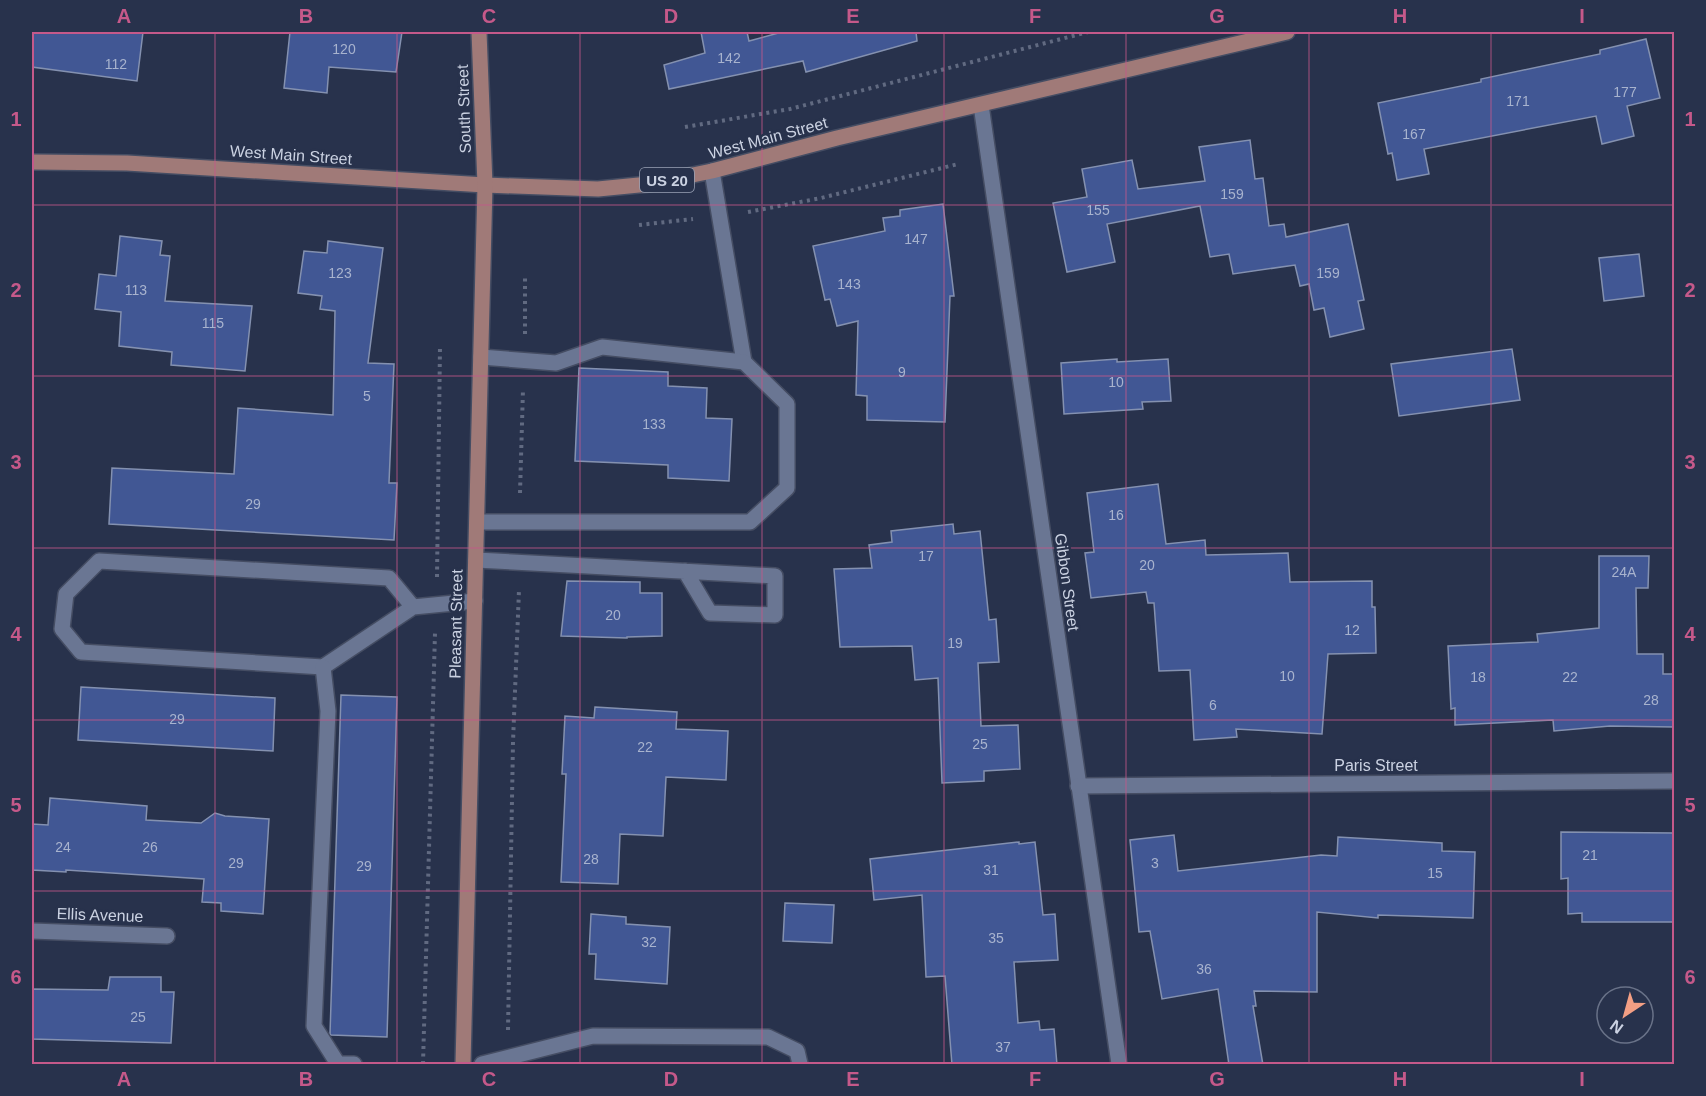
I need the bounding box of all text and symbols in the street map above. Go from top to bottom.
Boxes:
text: A [117,5,131,27]
text: B [299,5,313,27]
text: C [482,5,496,27]
text: D [664,5,678,27]
text: E [846,5,860,27]
text: F [1029,5,1041,27]
text: G [1209,5,1225,27]
text: H [1393,5,1407,27]
text: I [1579,5,1585,27]
house number: 120 [332,41,356,57]
house number: 142 [717,50,741,66]
house number: 112 [105,56,127,72]
street label: South Street [454,64,474,154]
house number: 177 [1613,84,1637,100]
house number: 171 [1506,93,1530,109]
text: 1 [10,108,22,130]
text: 1 [1684,108,1696,130]
street label: West Main Street [707,114,830,162]
house number: 167 [1402,126,1426,142]
street label: West Main Street [229,142,353,168]
road number: US 20 [640,168,694,192]
house number: 159 [1220,186,1244,202]
house number: 155 [1086,202,1110,218]
house number: 147 [904,231,928,247]
house number: 123 [328,265,352,281]
house number: 159 [1316,265,1340,281]
house number: 143 [837,276,861,292]
text: 2 [10,279,22,301]
text: 2 [1684,279,1696,301]
house number: 113 [125,282,147,298]
house number: 115 [202,315,224,331]
house number: 9 [898,364,906,380]
house number: 10 [1108,374,1124,390]
house number: 5 [363,388,371,404]
house number: 133 [642,416,666,432]
text: 3 [10,451,22,473]
text: 3 [1684,451,1696,473]
house number: 29 [245,496,261,512]
house number: 16 [1108,507,1124,523]
street label: Gibbon Street [1052,532,1082,633]
house number: 17 [918,548,934,564]
house number: 20 [1139,557,1155,573]
house number: 24A [1612,564,1637,580]
street label: Pleasant Street [447,569,465,679]
house number: 20 [605,607,621,623]
house number: 12 [1344,622,1360,638]
text: 4 [10,623,22,645]
text: 4 [1684,623,1696,645]
house number: 19 [947,635,963,651]
house number: 10 [1279,668,1295,684]
house number: 18 [1470,669,1486,685]
house number: 22 [1562,669,1578,685]
house number: 28 [1643,692,1659,708]
house number: 6 [1209,697,1217,713]
house number: 29 [169,711,185,727]
house number: 25 [972,736,988,752]
house number: 22 [637,739,653,755]
street label: Paris Street [1334,757,1418,774]
text: 5 [10,794,22,816]
text: 5 [1684,794,1696,816]
house number: 24 [55,839,71,855]
house number: 26 [142,839,158,855]
house number: 21 [1582,847,1598,863]
house number: 28 [583,851,599,867]
house number: 29 [228,855,244,871]
house number: 3 [1151,855,1159,871]
house number: 29 [356,858,372,874]
house number: 31 [983,862,999,878]
house number: 15 [1427,865,1443,881]
street label: Ellis Avenue [56,905,144,925]
house number: 35 [988,930,1004,946]
house number: 32 [641,934,657,950]
house number: 36 [1196,961,1212,977]
text: 6 [10,966,22,988]
text: 6 [1684,966,1696,988]
north arrow [1595,985,1655,1045]
house number: 25 [130,1009,146,1025]
text: N [1607,1016,1626,1037]
house number: 37 [995,1039,1011,1055]
text: A [117,1068,131,1090]
text: B [299,1068,313,1090]
text: C [482,1068,496,1090]
text: D [664,1068,678,1090]
text: E [846,1068,860,1090]
text: F [1029,1068,1041,1090]
text: G [1209,1068,1225,1090]
text: H [1393,1068,1407,1090]
text: I [1579,1068,1585,1090]

